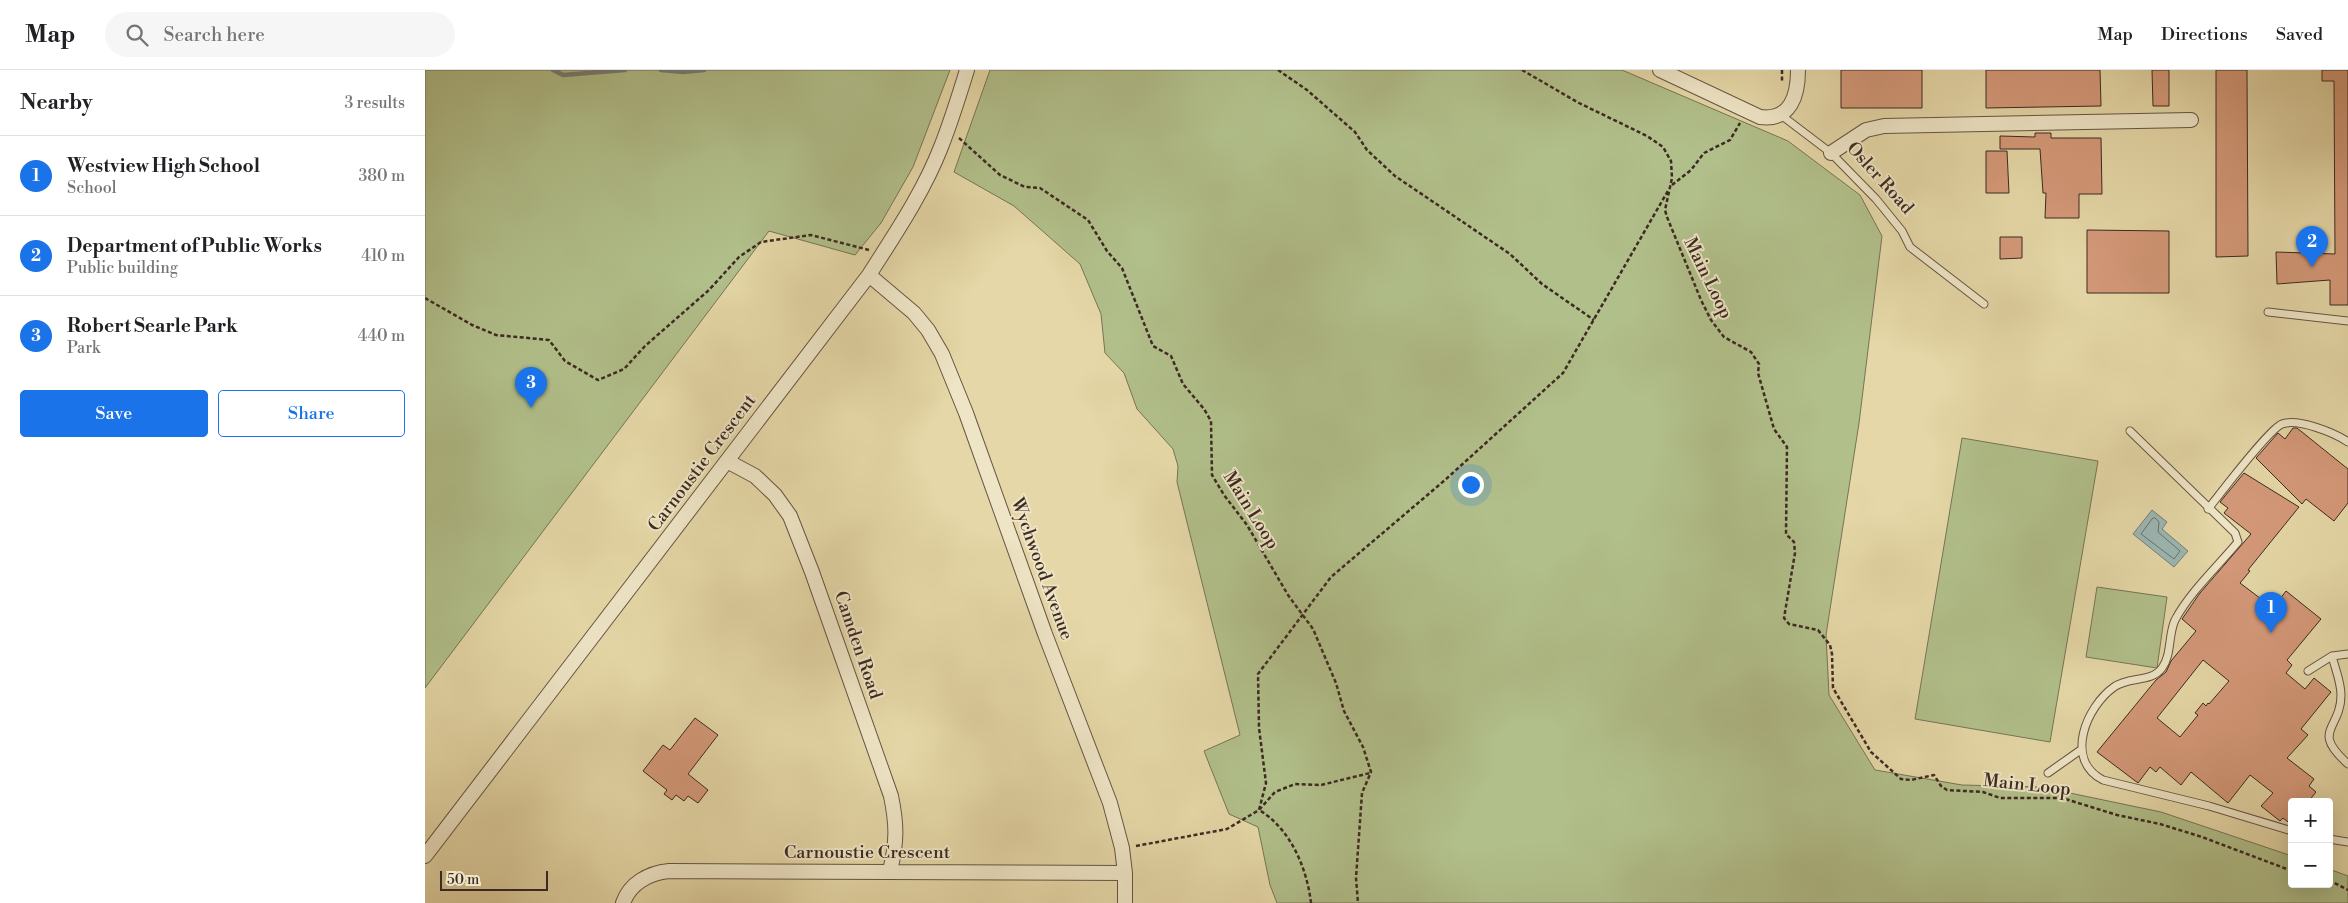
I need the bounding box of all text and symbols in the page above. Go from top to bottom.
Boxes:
search box [105,12,455,57]
text: Map [25,20,75,50]
icon: search [123,21,151,49]
text: Search here [163,23,265,47]
text: Map [2097,23,2133,46]
text: Directions [2161,23,2248,46]
text: Saved [2276,23,2323,46]
text: Nearby [20,90,93,116]
text: 3 results [344,93,405,113]
street label: Osler Road [1841,137,1919,220]
text: Westview High School [67,154,260,178]
text: 1 [32,166,40,186]
text: 380 m [358,166,405,186]
text: School [67,178,116,198]
pin: 2 [2296,226,2328,267]
street label: Main Loop [1678,233,1738,323]
text: Department of Public Works [67,234,322,258]
text: 2 [31,246,41,266]
text: 410 m [361,246,405,266]
text: Public building [67,258,178,278]
text: Robert Searle Park [67,314,238,338]
text: 3 [31,326,41,346]
text: 440 m [358,326,405,346]
text: Park [67,338,100,358]
pin: 3 [515,367,547,408]
street label: Carnoustie Crescent [643,389,762,536]
button: Save [20,390,208,437]
button: Share [218,390,405,437]
street label: Main Loop [1218,467,1284,553]
your location [1458,472,1484,498]
street label: Wychwood Avenue [1005,494,1078,643]
street label: Camden Road [829,588,887,703]
pin: 1 [2255,592,2287,633]
street label: Main Loop [1982,769,2072,801]
map controls [2288,798,2333,888]
button: + [2288,798,2333,843]
street label: Carnoustie Crescent [784,841,951,864]
button: − [2288,843,2333,888]
scale bar [440,868,547,891]
text: 50 m [447,871,479,889]

